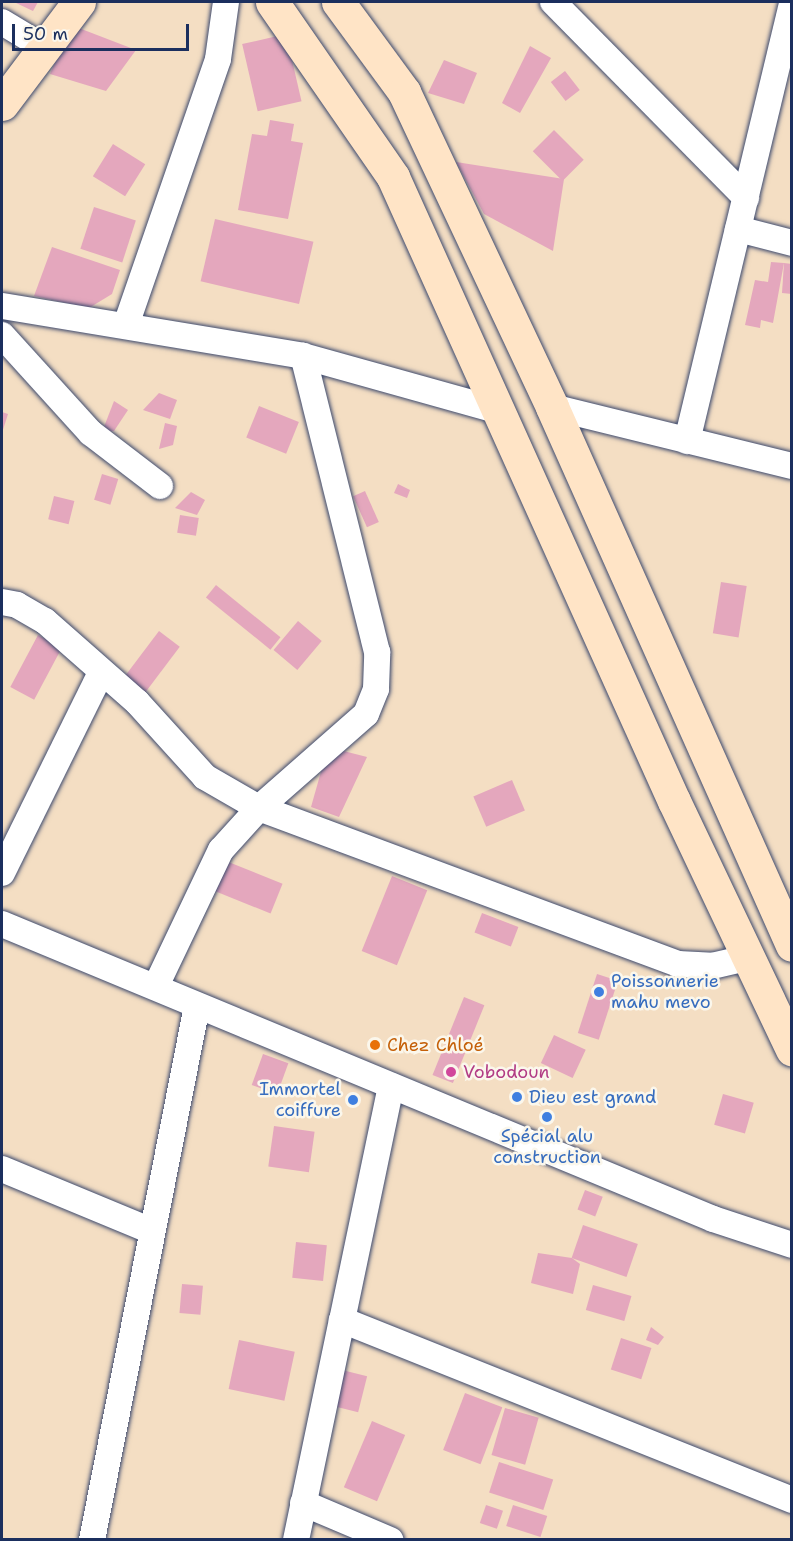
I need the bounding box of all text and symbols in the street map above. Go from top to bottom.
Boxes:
scale bar [15,12,192,50]
text: 50 m [23,22,68,46]
place label: Poissonnerie mahu mevo [611,971,719,1014]
marker: Poissonnerie mahu mevo [592,985,606,999]
place label: Chez Chloé [387,1034,484,1056]
marker: Chez Chloé [368,1038,382,1052]
place label: Vobodoun [463,1061,550,1083]
marker: Vobodoun [444,1065,458,1079]
place label: Immortel coiffure [259,1079,341,1122]
place label: Dieu est grand [529,1086,656,1108]
marker: Dieu est grand [510,1090,524,1104]
marker: Immortel coiffure [346,1093,360,1107]
marker: Spécial alu construction [540,1110,554,1124]
place label: Spécial alu construction [493,1126,601,1168]

